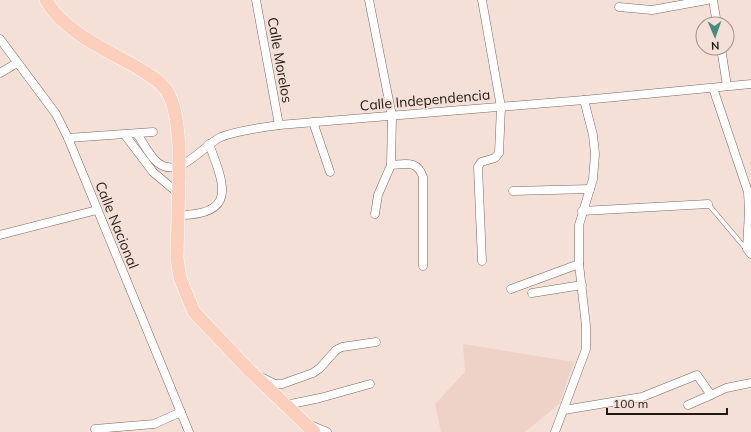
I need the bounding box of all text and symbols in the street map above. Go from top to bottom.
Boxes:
street label: Calle Morelos [264,16,296,104]
north arrow [695,16,735,56]
text: N [711,39,720,53]
street label: Calle Independencia [359,85,491,115]
street label: Calle Nacional [91,179,143,271]
scale bar [607,390,727,416]
text: 100 m [613,396,648,411]

